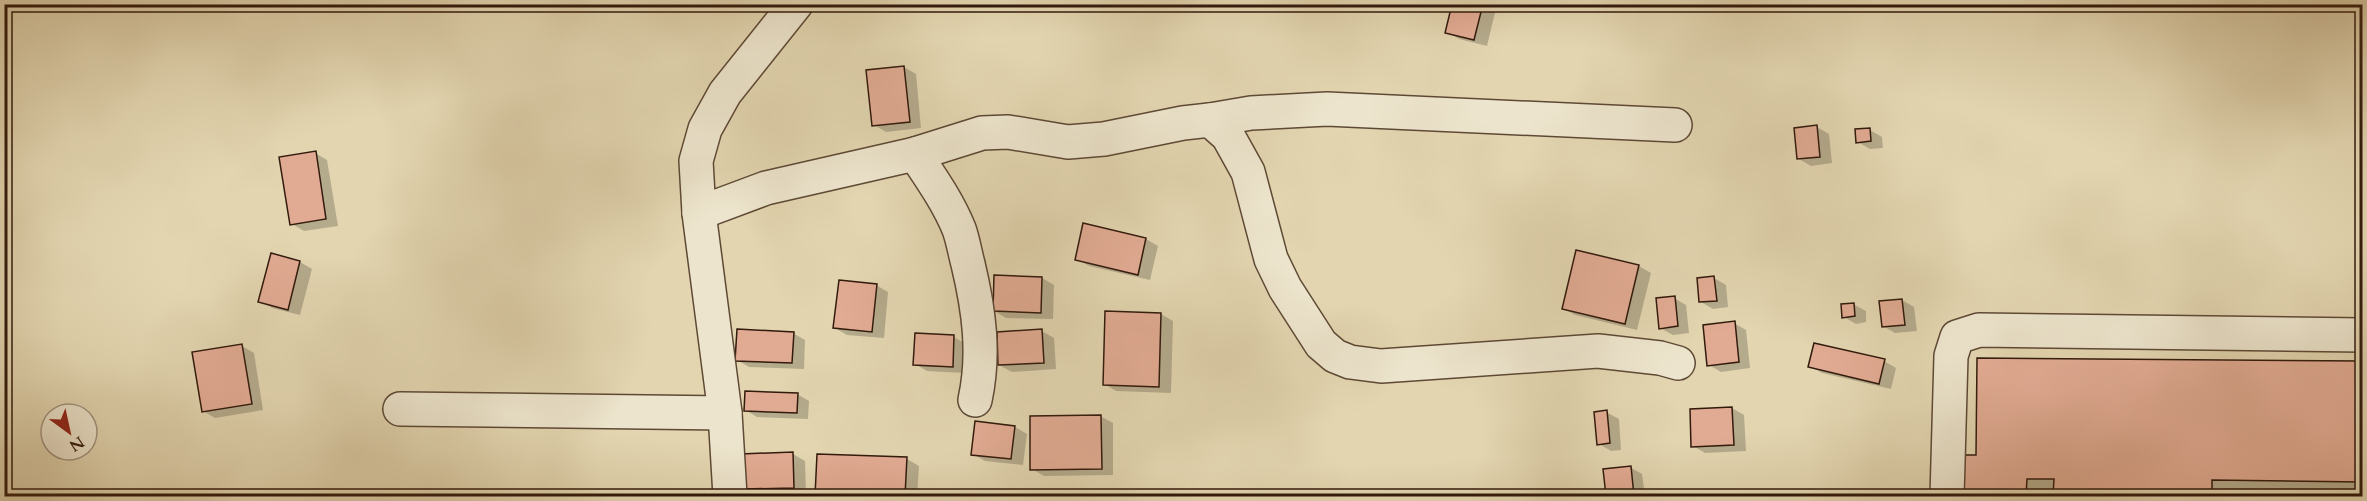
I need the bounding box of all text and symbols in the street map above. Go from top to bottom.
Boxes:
north arrow [39,402,99,462]
text: N [65,431,88,457]

